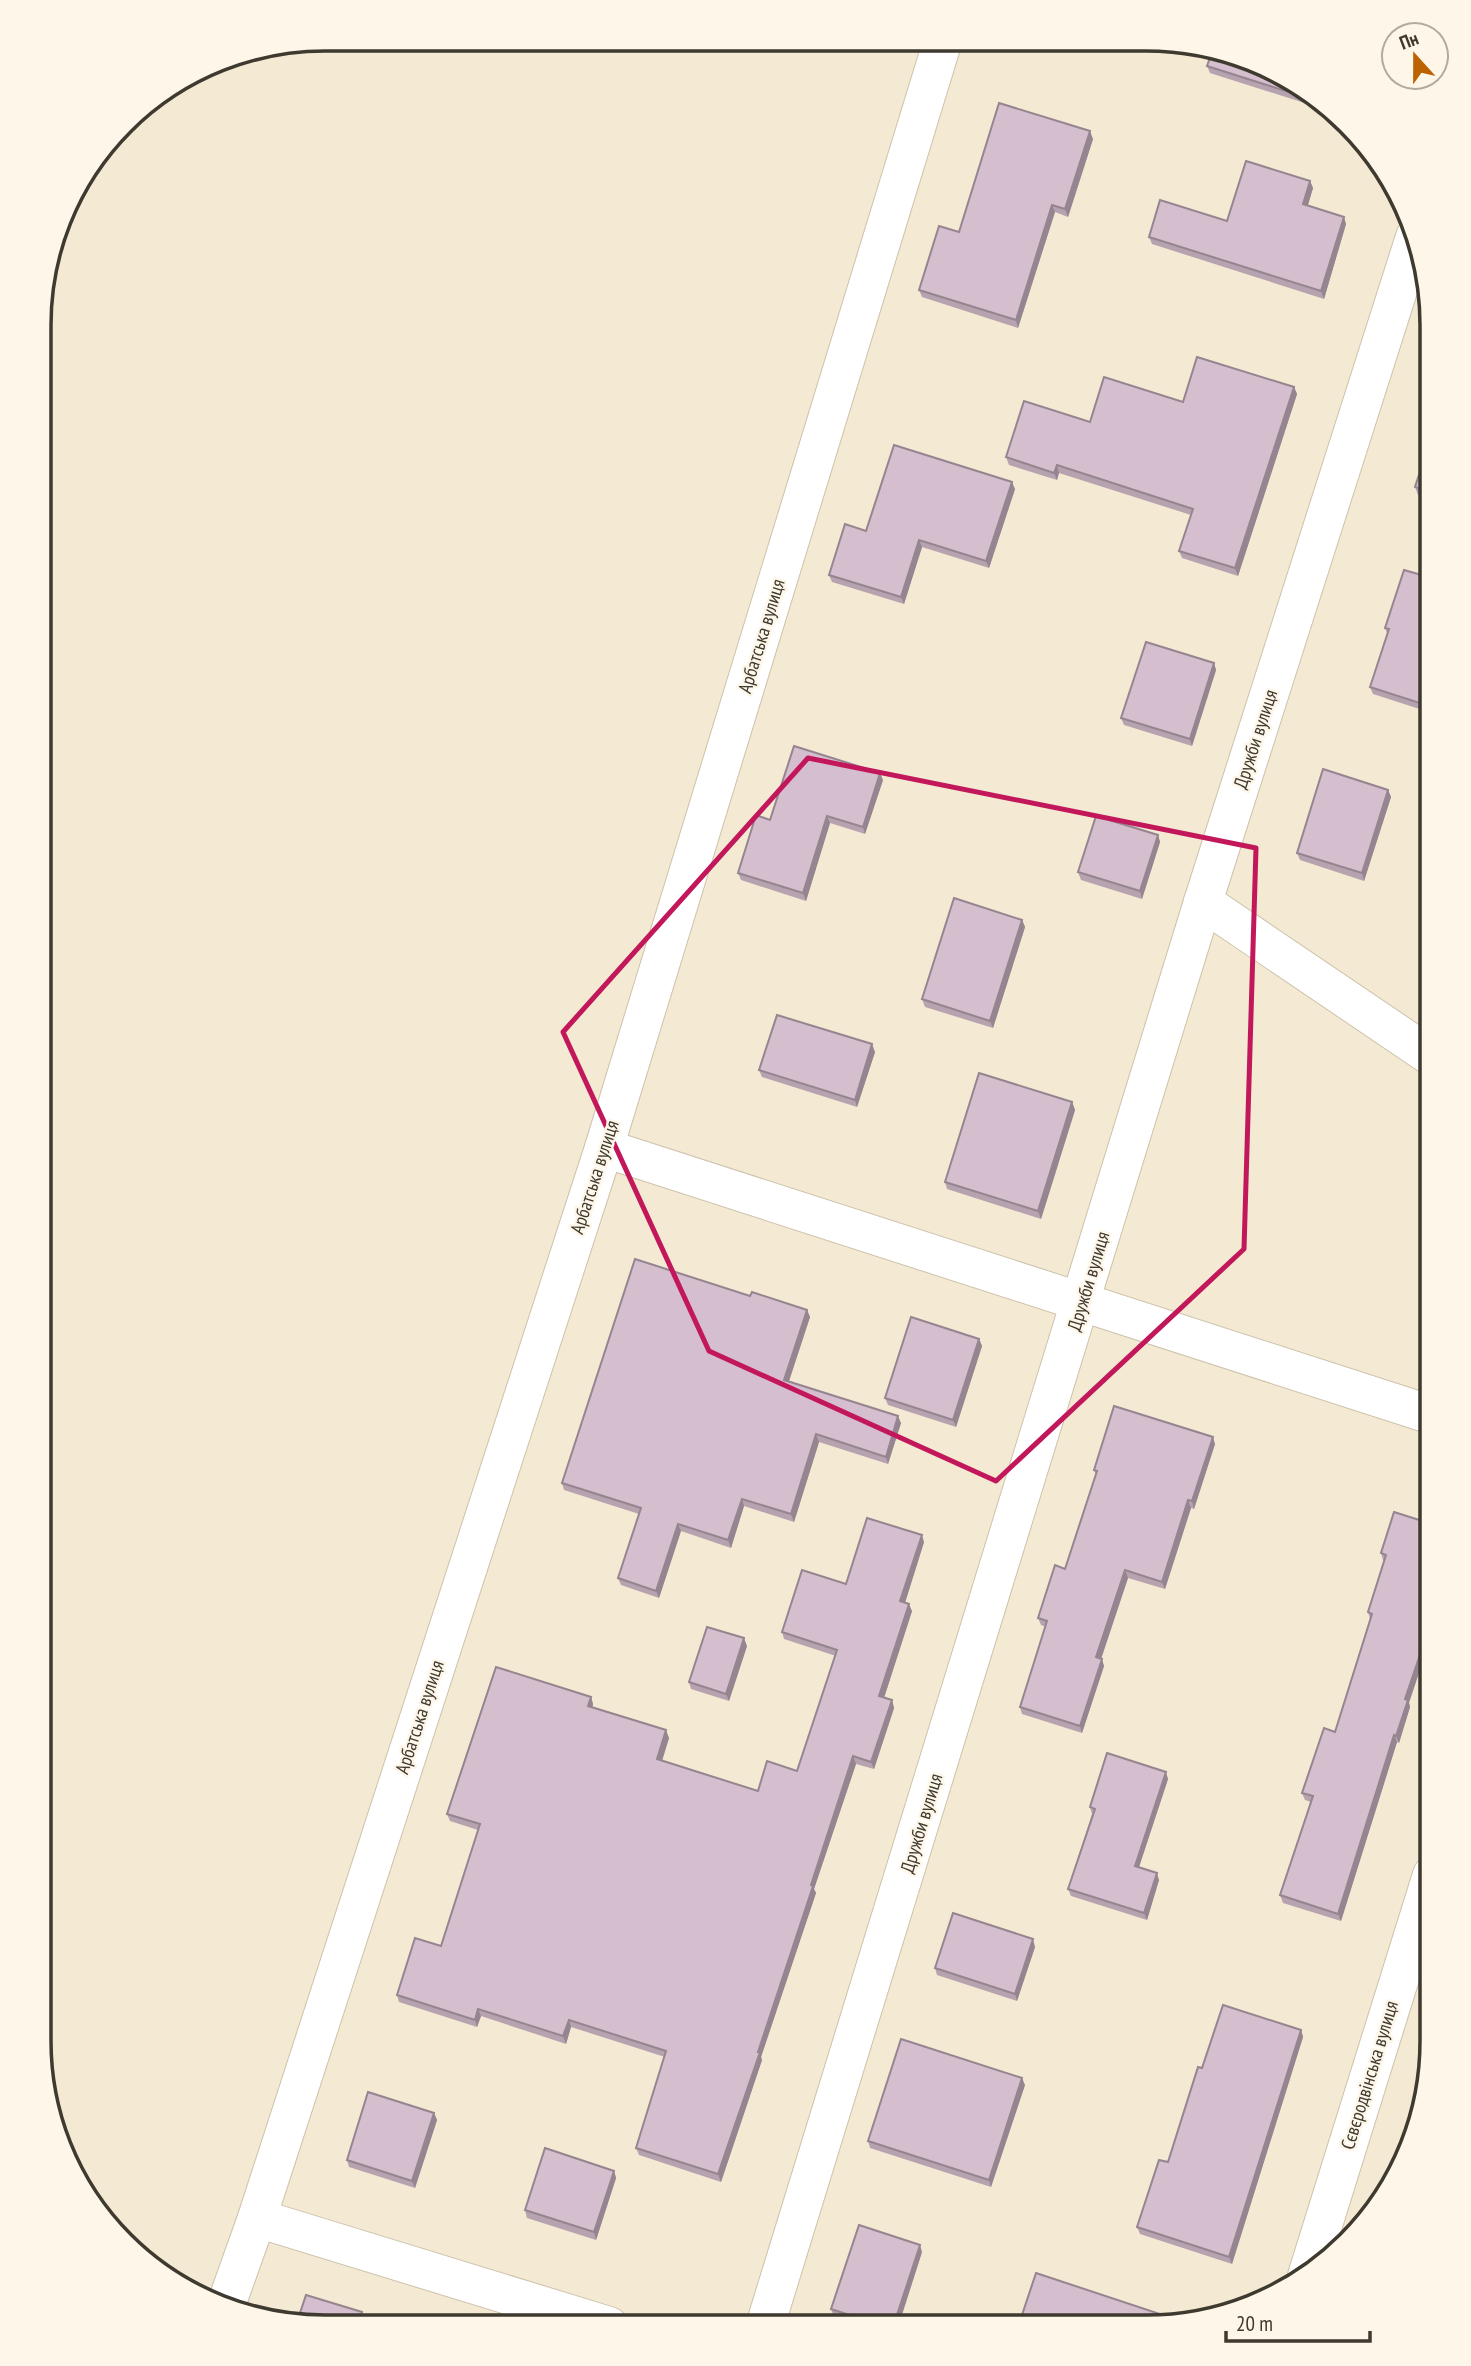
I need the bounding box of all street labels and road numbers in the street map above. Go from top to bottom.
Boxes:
street label: Арбатська вулиця [732,576,790,696]
street label: Дружби вулиця [1228,686,1282,792]
street label: Арбатська вулиця [564,1117,624,1237]
street label: Дружби вулиця [1062,1228,1114,1334]
street label: Арбатська вулиця [389,1657,449,1777]
street label: Дружби вулиця [895,1770,947,1876]
street label: Сєвєродвінська вулиця [1335,1998,1403,2152]

